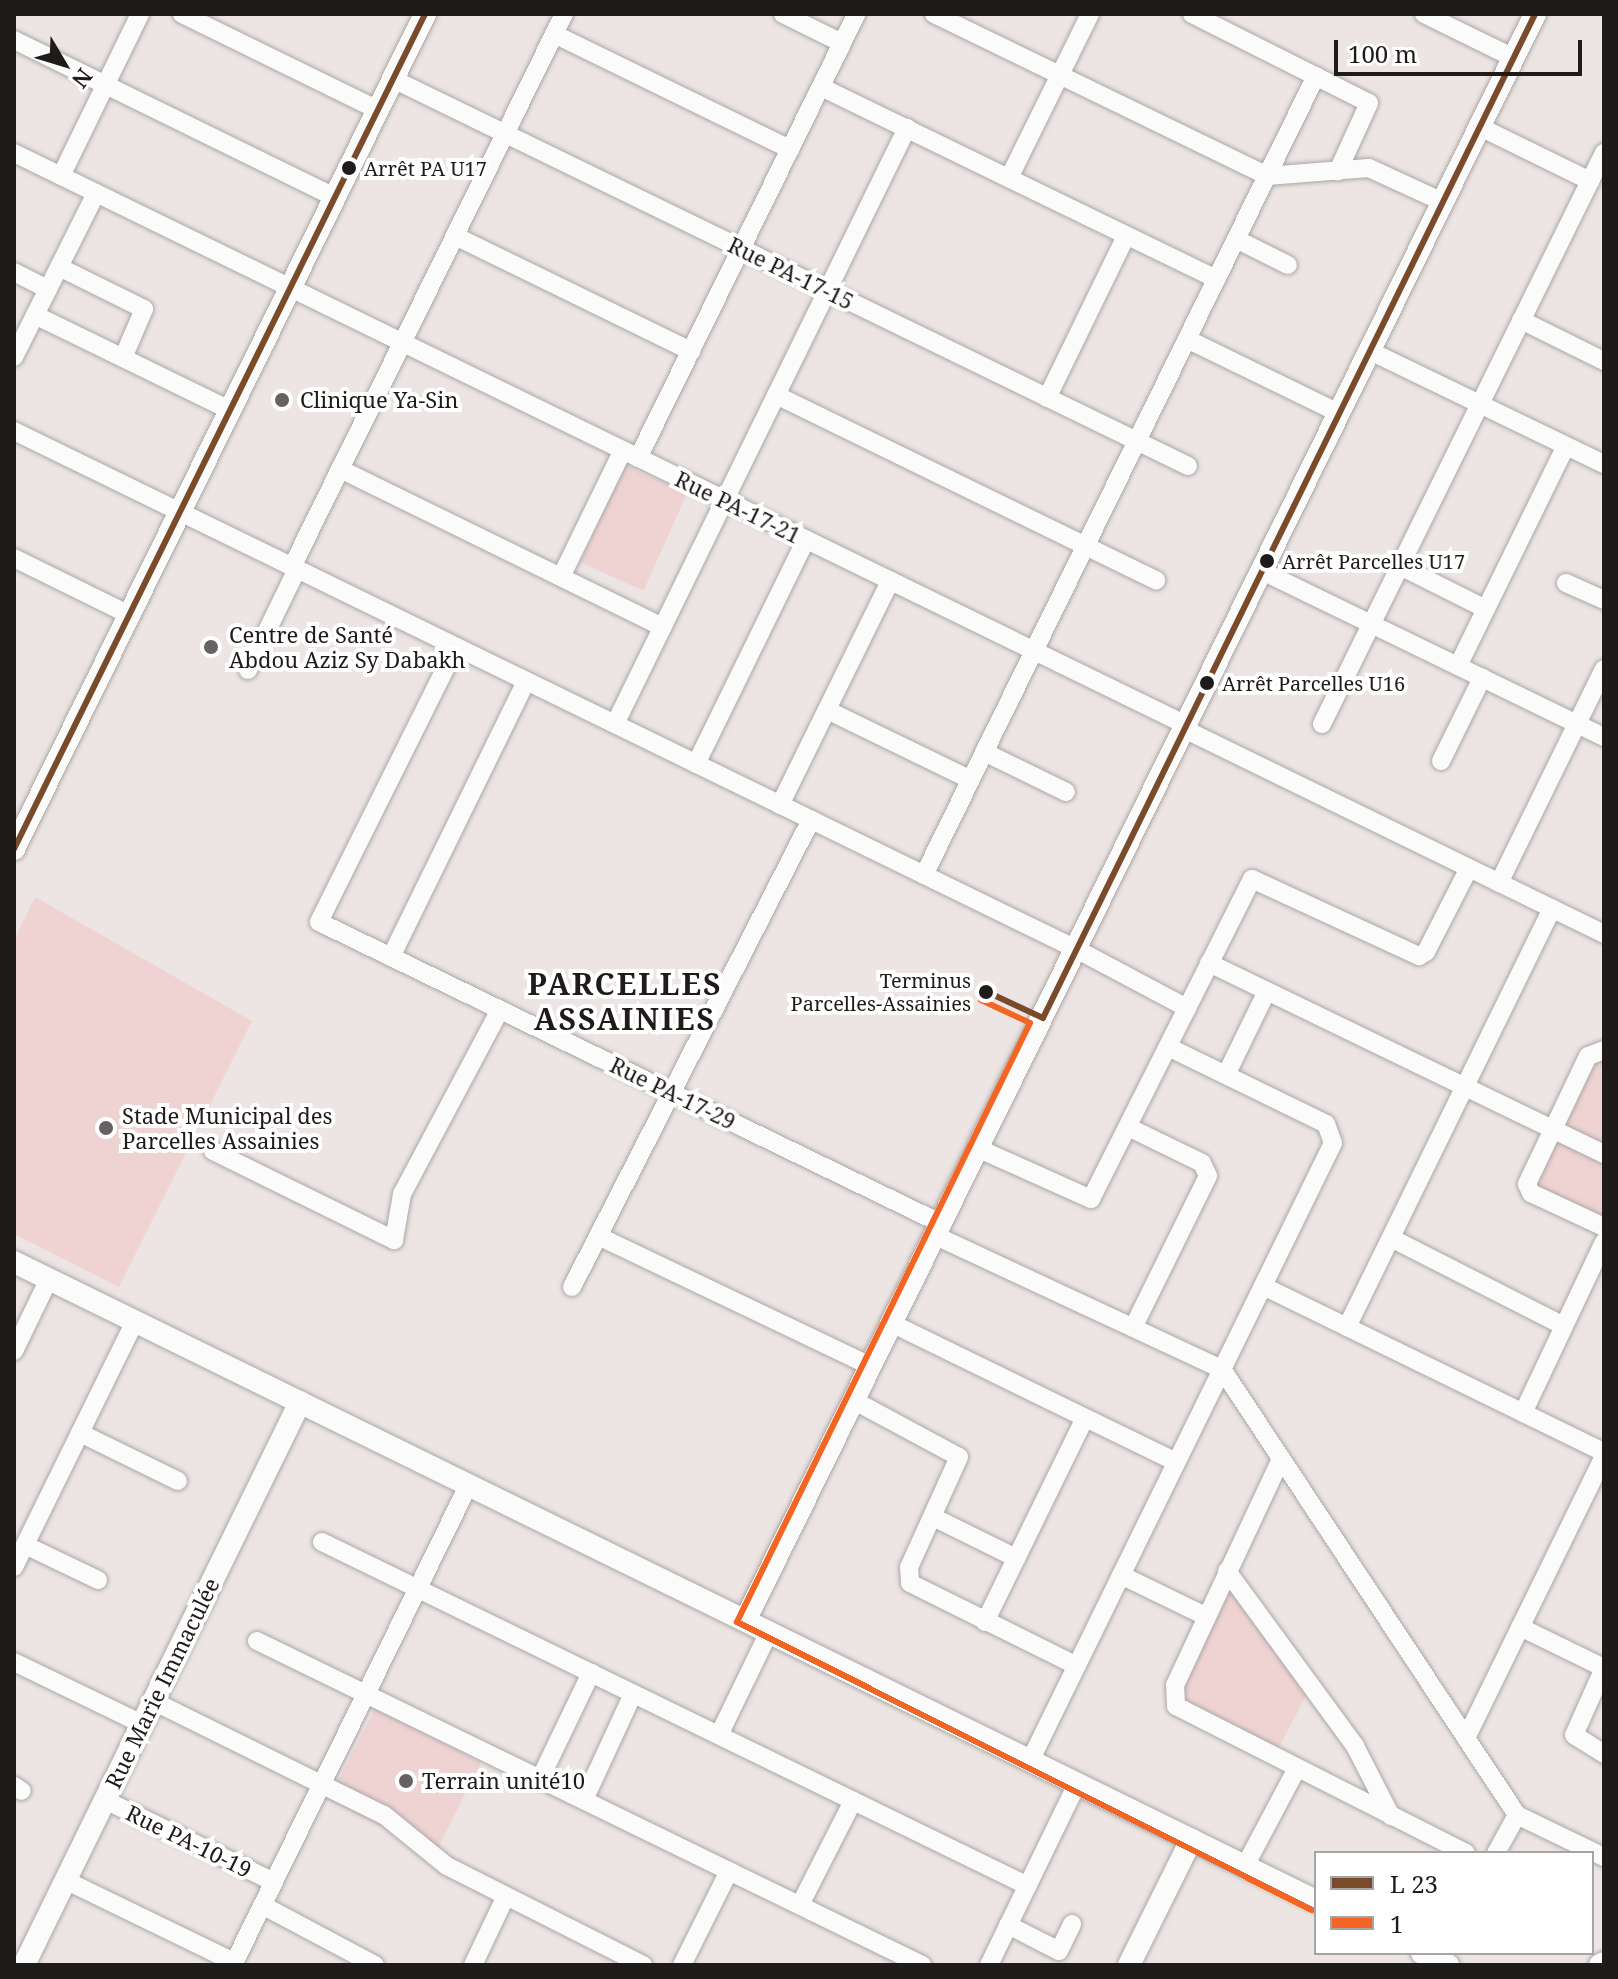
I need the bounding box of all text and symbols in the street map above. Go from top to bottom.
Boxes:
north arrow [24,24,104,104]
scale bar [1338,24,1586,74]
text: 100 m [1348,37,1417,70]
text: N [66,63,100,95]
place label: Arrêt PA U17 [364,156,487,180]
marker: Arrêt PA U17 [341,160,357,176]
street label: Rue PA-17-15 [724,231,858,315]
place label: Clinique Ya-Sin [300,387,458,413]
marker: Clinique Ya-Sin [271,389,293,411]
street label: Rue PA-17-21 [671,465,805,549]
place label: Arrêt Parcelles U17 [1282,549,1465,573]
marker: Arrêt Parcelles U17 [1259,553,1275,569]
place label: Centre de Santé Abdou Aziz Sy Dabakh [229,621,465,672]
marker: Centre de Santé Abdou Aziz Sy Dabakh [200,636,222,658]
place label: Arrêt Parcelles U16 [1222,671,1405,695]
marker: Arrêt Parcelles U16 [1199,675,1215,691]
district label: PARCELLES ASSAINIES [528,966,722,1036]
place label: Terminus Parcelles-Assainies [791,968,971,1015]
marker: Terminus Parcelles-Assainies [978,984,994,1000]
street label: Rue PA-17-29 [606,1051,740,1135]
place label: Stade Municipal des Parcelles Assainies [122,1102,332,1154]
marker: Stade Municipal des Parcelles Assainies [97,1119,115,1137]
street label: Rue Marie Immaculée [100,1573,224,1793]
place label: Terrain unité10 [422,1768,585,1794]
marker: Terrain unité10 [397,1772,415,1790]
street label: Rue PA-10-19 [122,1799,256,1883]
legend [1314,1851,1594,1955]
text: L 23 [1390,1867,1438,1900]
text: 1 [1390,1907,1403,1940]

